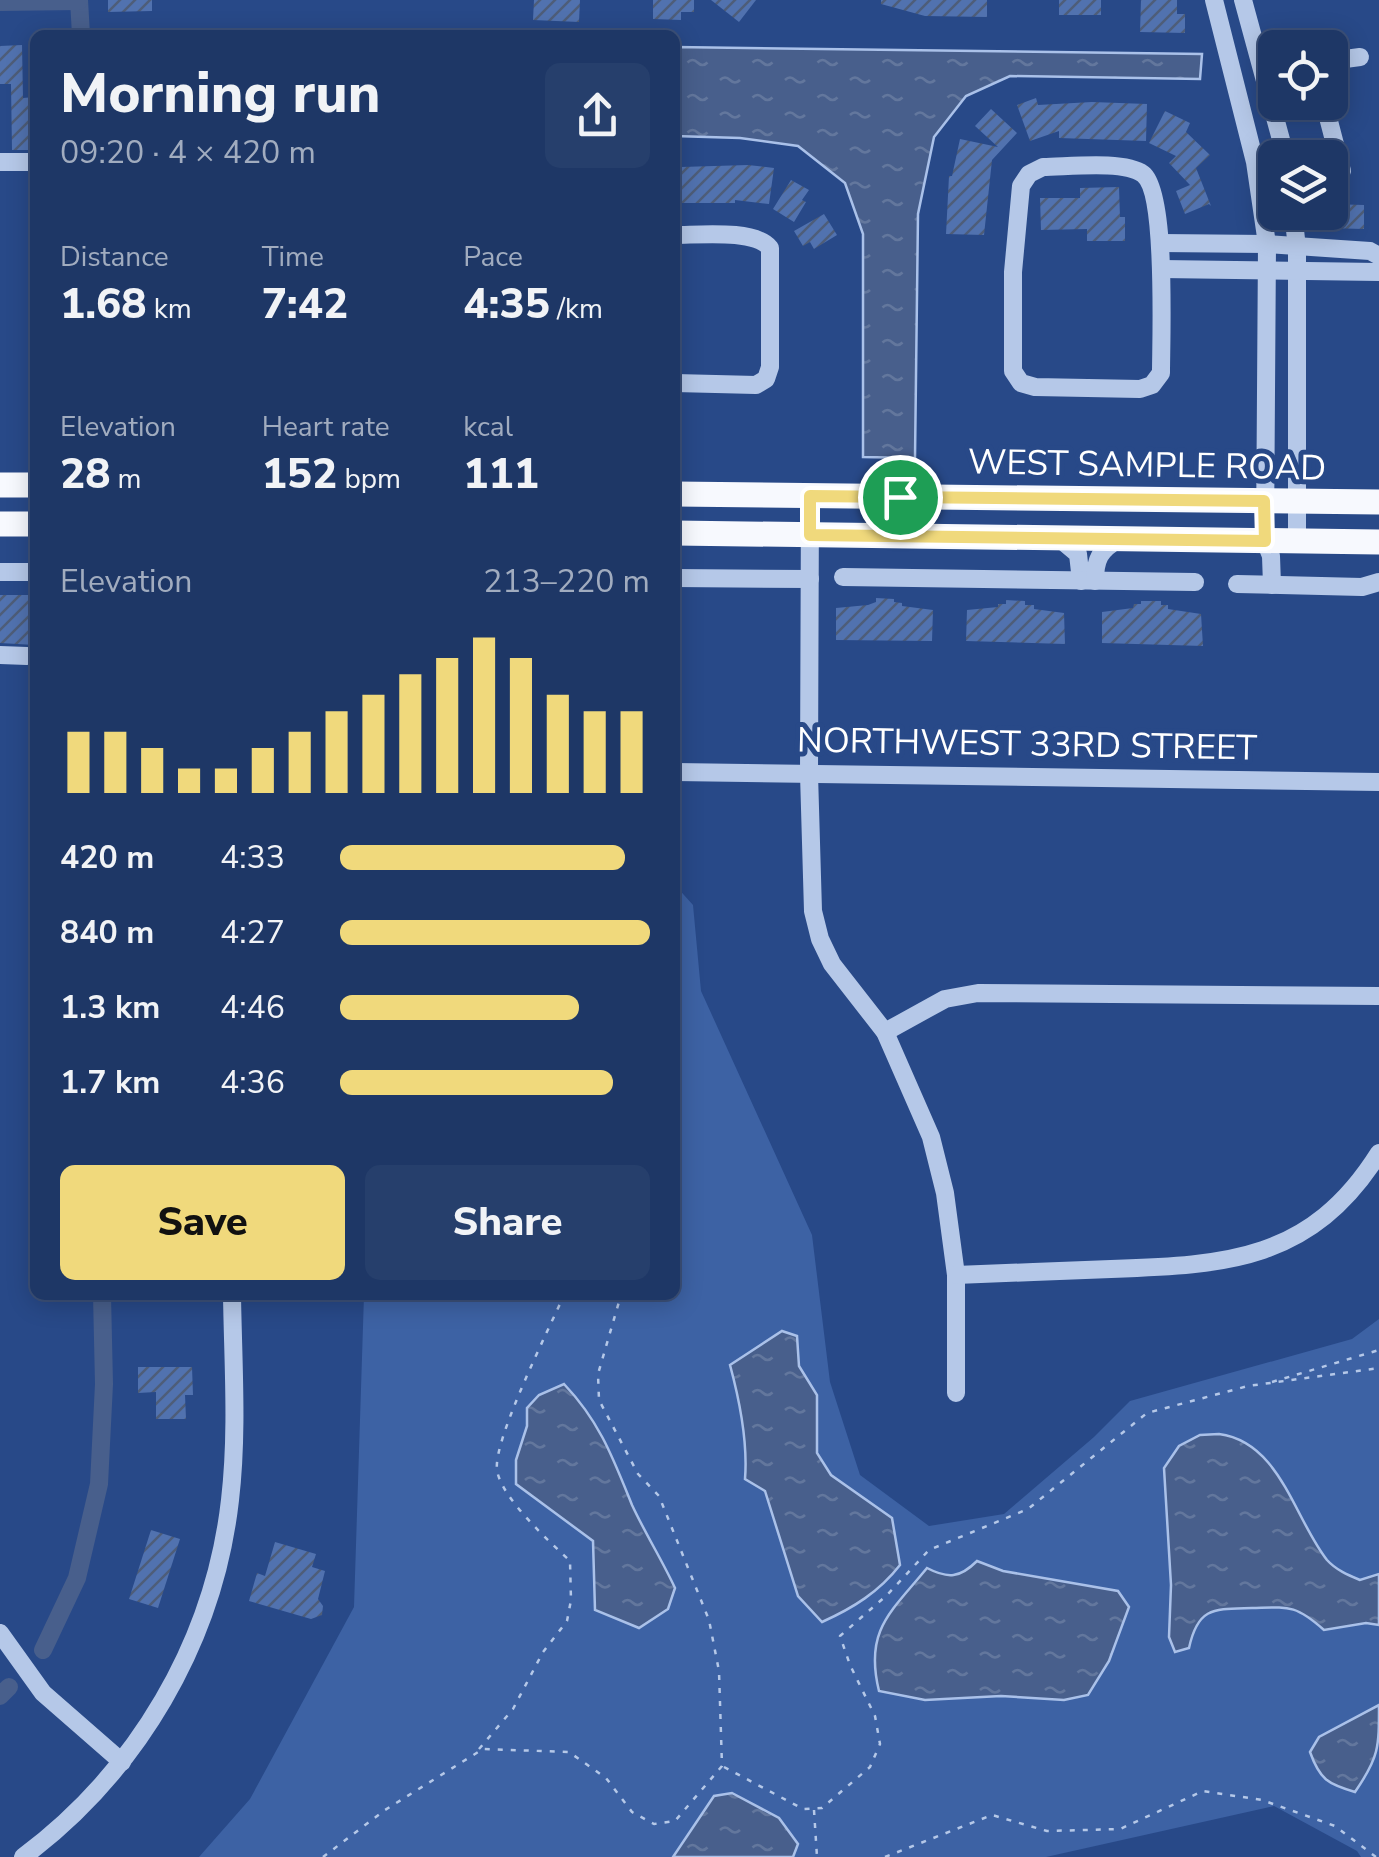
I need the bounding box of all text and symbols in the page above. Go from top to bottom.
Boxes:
map controls [1258,30,1348,230]
button: locate [1258,30,1348,120]
text: Morning run [60,56,380,131]
button: share [545,63,650,168]
text: 09:20 · 4 × 420 m [60,131,316,174]
button: layers [1258,140,1348,230]
text: Distance [60,238,169,276]
text: Time [262,238,324,276]
text: Pace [463,238,523,276]
text: 1.68 [60,276,147,333]
text: 7:42 [262,276,348,333]
text: 4:35 [463,276,550,333]
text: km [147,290,192,328]
text: /km [550,290,603,328]
text: Elevation [60,408,176,446]
text: Heart rate [262,408,390,446]
text: kcal [463,408,513,446]
street label: WEST SAMPLE ROAD [967,438,1327,492]
text: 28 [60,446,110,503]
text: 152 [262,446,337,503]
text: 111 [463,446,539,503]
pin [858,455,943,540]
text: m [110,460,142,498]
text: bpm [337,460,401,498]
icon: arrive [873,470,928,525]
text: Elevation [60,560,193,603]
text: 213–220 m [483,560,650,603]
street label: NORTHWEST 33RD STREET [797,716,1257,772]
text: 420 m [60,836,154,879]
text: 4:33 [220,836,285,879]
text: 840 m [60,911,154,954]
text: 4:27 [220,911,285,954]
text: 1.3 km [60,986,160,1029]
text: 4:46 [220,986,285,1029]
text: 1.7 km [60,1061,160,1104]
text: 4:36 [220,1061,285,1104]
button: Save [60,1165,345,1280]
button: Share [365,1165,650,1280]

